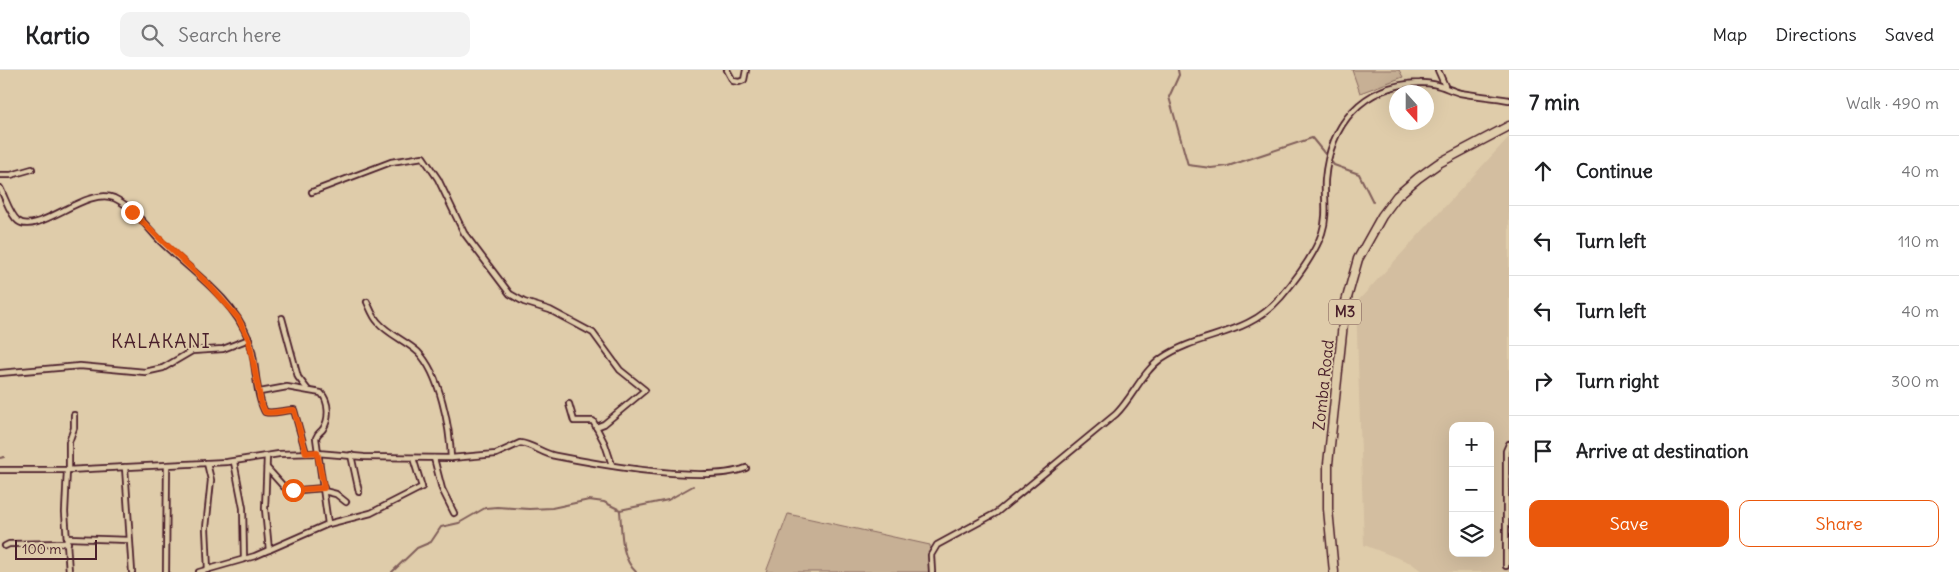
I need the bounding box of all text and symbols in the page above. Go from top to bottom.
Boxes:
search box [120,12,470,57]
text: Kartio [25,20,90,50]
icon: search [138,21,166,49]
text: Search here [178,23,281,47]
text: Map [1712,23,1747,46]
text: Directions [1775,23,1857,46]
text: Saved [1885,23,1934,46]
north arrow [1389,85,1434,130]
text: 7 min [1529,89,1580,116]
text: Walk · 490 m [1846,93,1939,113]
icon: ahead [1529,157,1557,185]
text: Continue [1576,159,1653,183]
text: 40 m [1901,161,1939,181]
route end [121,201,144,224]
icon: left [1529,227,1557,255]
text: Turn left [1576,229,1646,253]
text: 110 m [1898,231,1939,251]
icon: left [1529,297,1557,325]
text: Turn left [1576,299,1646,323]
road number: M3 [1329,300,1361,324]
text: 40 m [1901,301,1939,321]
district label: KALAKANI [111,329,211,353]
street label: Zomba Road [1308,339,1338,431]
icon: right [1529,367,1557,395]
text: Turn right [1576,369,1659,393]
text: 300 m [1891,371,1939,391]
map controls [1449,422,1494,557]
button: + [1449,422,1494,467]
icon: arrive [1529,437,1557,465]
text: Arrive at destination [1576,439,1749,463]
button: − [1449,467,1494,512]
route start [282,479,305,502]
button: Save [1529,500,1729,547]
button: Share [1739,500,1939,547]
button: layers [1449,512,1494,557]
scale bar [15,537,98,560]
text: 100 m [22,540,62,558]

